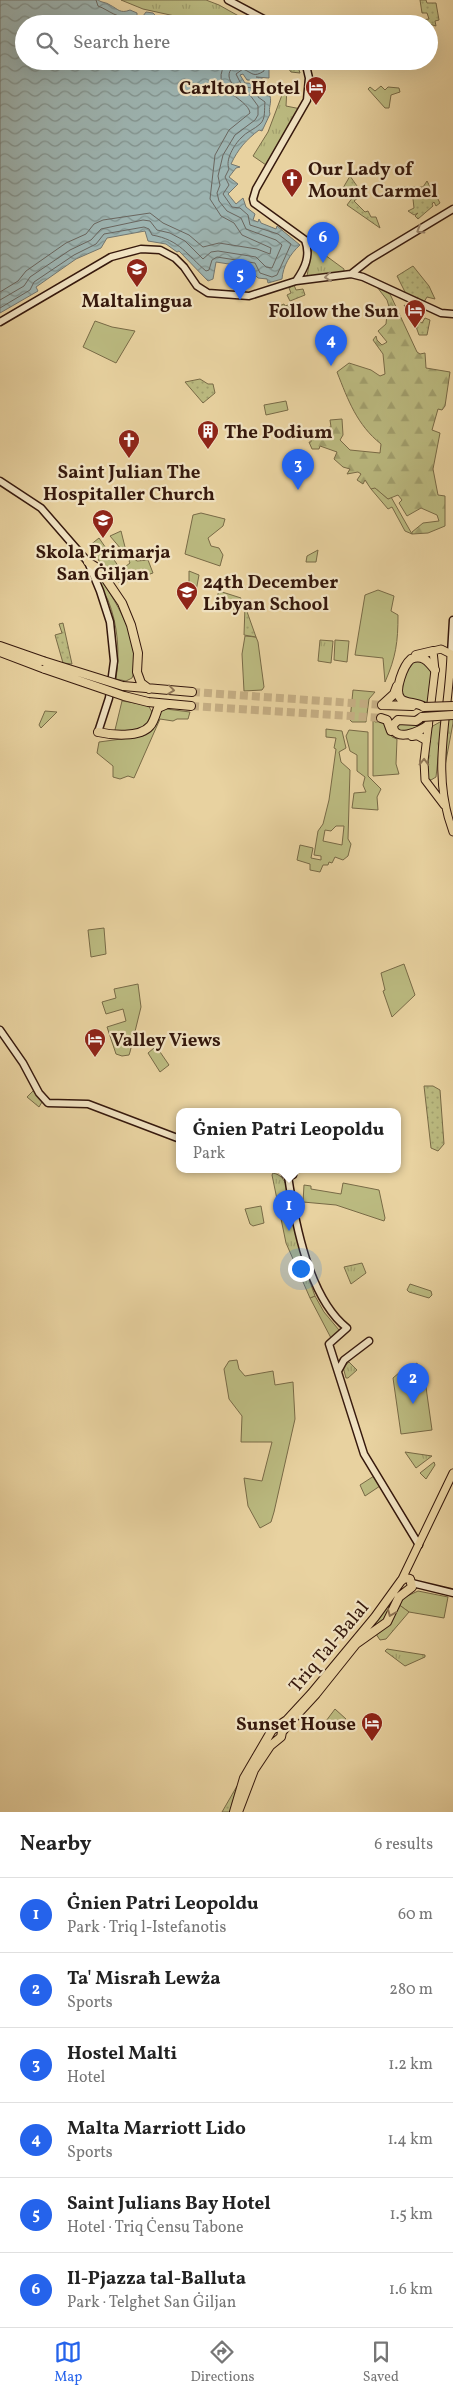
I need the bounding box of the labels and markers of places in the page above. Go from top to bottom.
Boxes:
hotel icon: Carlton Hotel [304,75,328,106]
place label: Carlton Hotel [179,76,300,102]
place label: Our Lady of Mount Carmel [308,157,438,205]
church icon: Our Lady of Mount Carmel [280,167,304,198]
pin: 6 [307,222,339,263]
school or university icon: Maltalingua [125,257,149,288]
pin: 5 [224,259,256,300]
place label: Maltalingua [82,289,192,315]
hotel icon: Follow the Sun [403,298,427,329]
place label: Follow the Sun [269,299,399,325]
pin: 4 [315,325,347,366]
building icon: The Podium [196,419,220,450]
place label: The Podium [224,420,333,446]
church icon: Saint Julian The Hospitaller Church [117,428,141,459]
pin: 3 [282,449,314,490]
place label: Saint Julian The Hospitaller Church [43,460,215,508]
school or university icon: Skola Primarja San Ġiljan [91,508,115,539]
place label: Skola Primarja San Ġiljan [35,540,171,588]
place label: 24th December Libyan School [203,570,338,618]
school or university icon: 24th December Libyan School [175,580,199,611]
hotel icon: Valley Views [83,1027,107,1058]
place label: Valley Views [111,1028,221,1054]
pin: 1 [273,1190,305,1231]
pin: 2 [397,1363,429,1404]
hotel icon: Sunset House [360,1711,384,1742]
place label: Sunset House [236,1712,356,1738]

